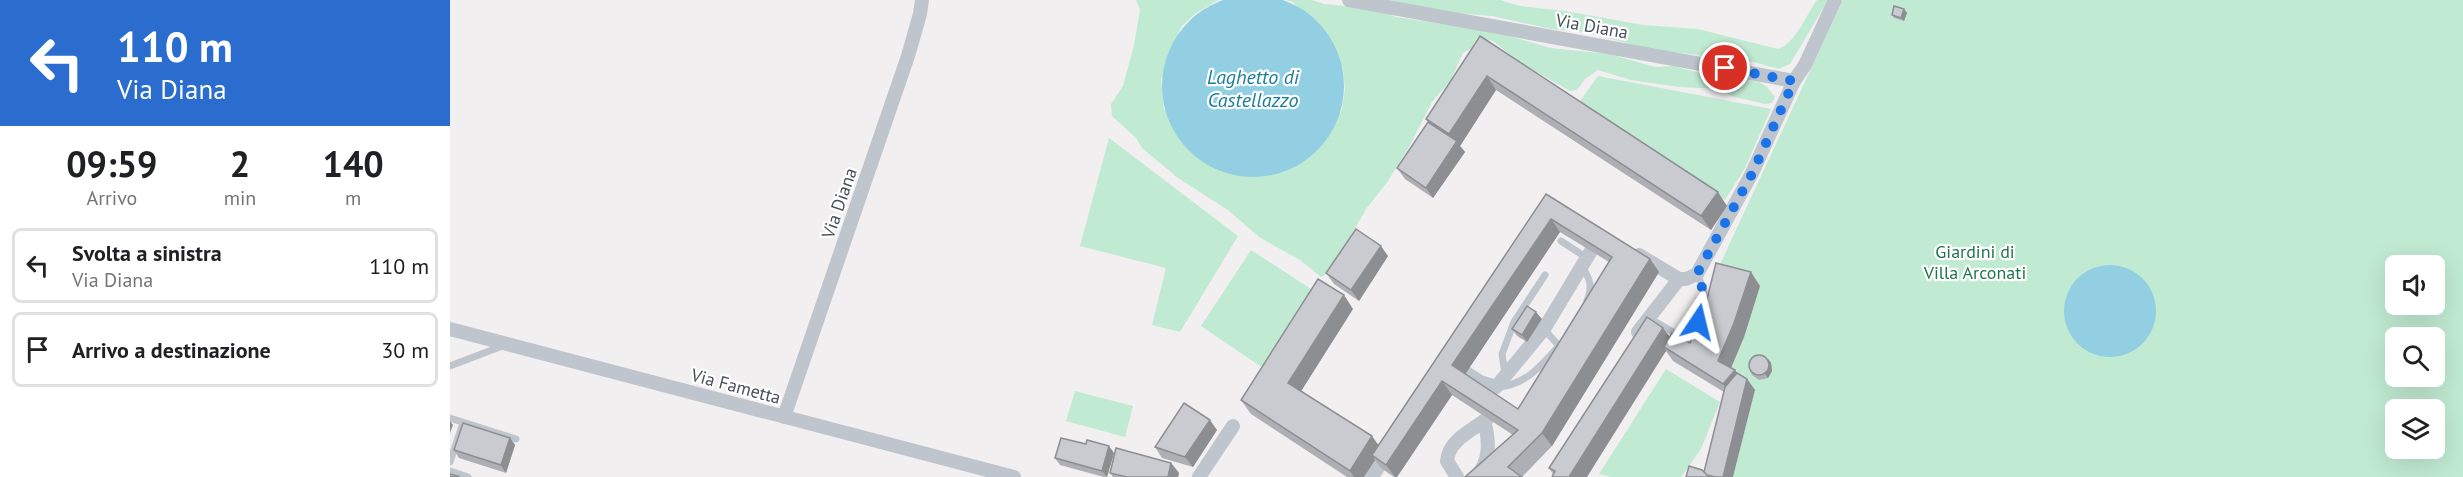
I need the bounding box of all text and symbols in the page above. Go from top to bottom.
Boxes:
street label: Via Diana [1553,8,1630,44]
text: 110 m [117,19,233,74]
icon: left [18,24,96,102]
pin [1699,42,1750,93]
icon: arrive [1708,51,1741,84]
water label: Laghetto di Castellazzo [1207,64,1300,113]
text: Via Diana [117,72,227,106]
text: 09:59 [66,140,158,187]
text: 2 [230,140,250,187]
text: 140 [323,140,384,187]
street label: Via Diana [816,165,862,242]
text: Arrivo [86,185,137,211]
text: min [224,185,256,211]
text: m [345,185,361,211]
text: Svolta a sinistra [72,239,222,267]
park label: Giardini di Villa Arconati [1923,240,2026,284]
icon: left [21,249,54,282]
text: 110 m [369,252,429,280]
map controls [2385,255,2445,459]
button: sound [2385,255,2445,315]
text: Via Diana [72,267,153,293]
position arrow [1666,290,1730,354]
button: search [2385,327,2445,387]
icon: arrive [21,333,54,366]
text: Arrivo a destinazione [72,336,271,364]
text: 30 m [381,336,429,364]
street label: Via Fametta [688,363,783,409]
button: layers [2385,399,2445,459]

